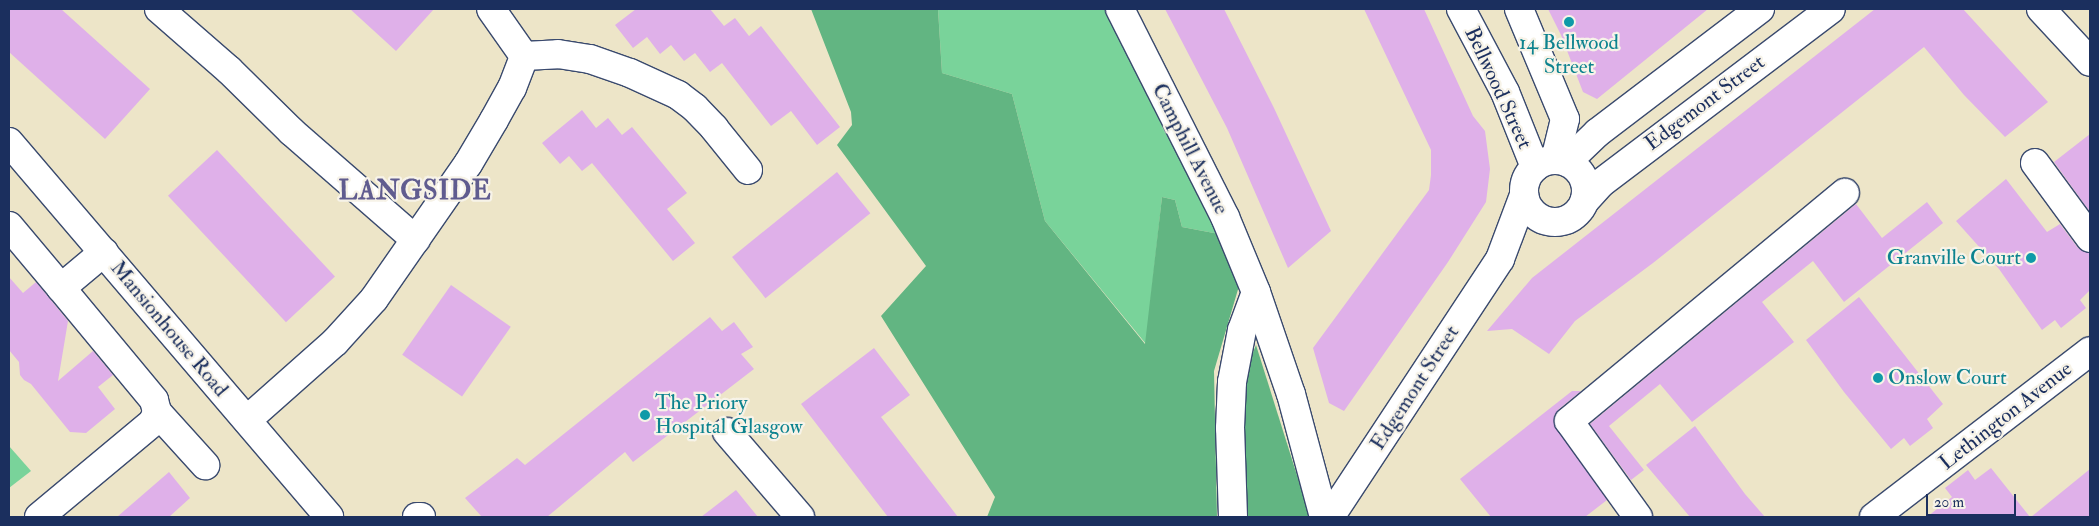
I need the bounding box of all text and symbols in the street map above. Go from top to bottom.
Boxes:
marker: 14 Bellwood Street [1563,16,1575,28]
street label: Bellwood Street [1459,23,1537,153]
place label: 14 Bellwood Street [1519,30,1619,80]
street label: Edgemont Street [1640,50,1770,156]
street label: Camphill Avenue [1146,79,1234,219]
district label: LANGSIDE [337,176,493,208]
place label: Granville Court [1887,245,2021,271]
marker: Granville Court [2025,252,2037,264]
street label: Mansionhouse Road [105,256,233,402]
street label: Edgemont Street [1365,321,1465,455]
street label: Lethington Avenue [1935,356,2077,476]
place label: Onslow Court [1888,365,2007,391]
marker: Onslow Court [1872,372,1884,384]
place label: The Priory Hospital Glasgow [655,390,803,440]
marker: The Priory Hospital Glasgow [639,409,651,421]
scale bar [1929,484,2019,516]
text: 20 m [1934,493,1964,512]

